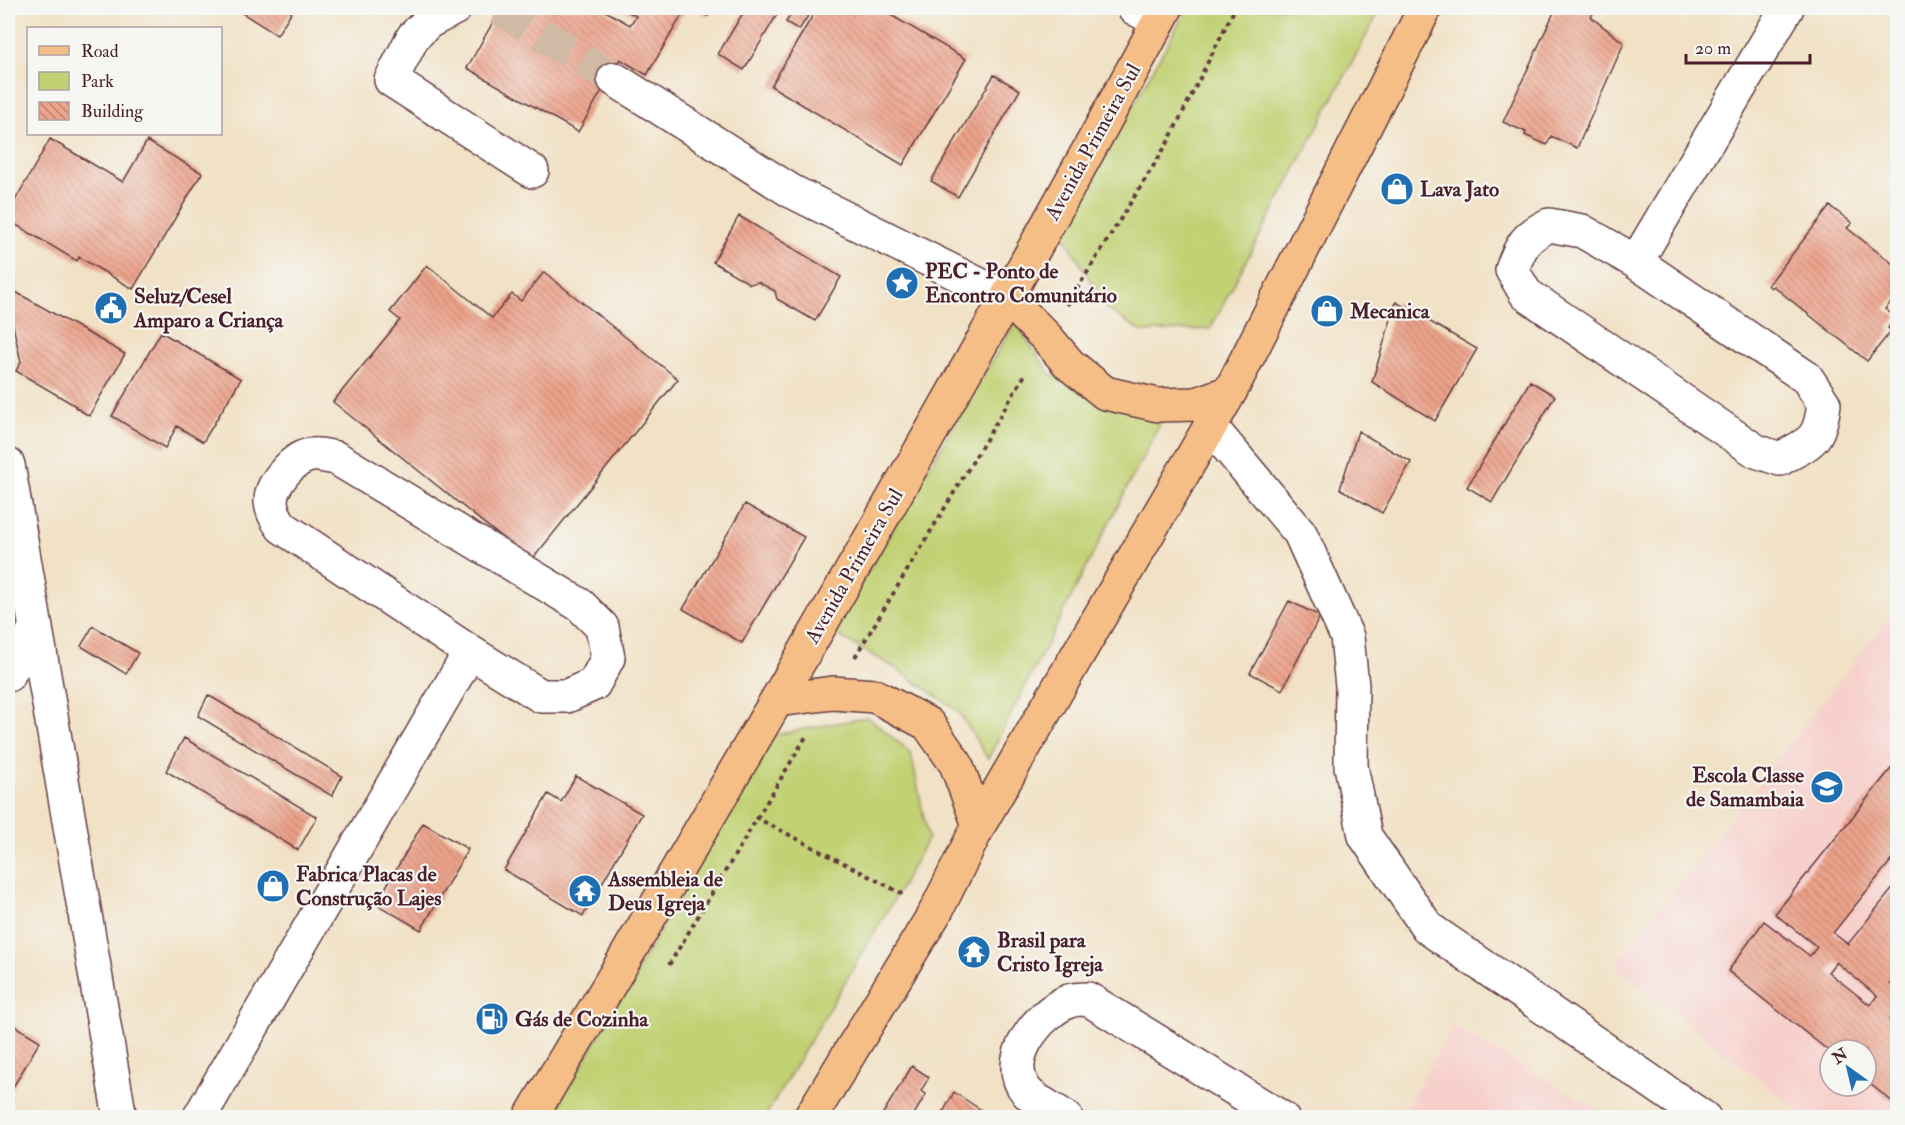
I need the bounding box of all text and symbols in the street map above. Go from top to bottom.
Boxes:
legend [27,27,222,135]
scale bar [1686,27,1810,65]
text: 20 m [1695,37,1731,60]
text: Road [81,40,119,63]
street label: Avenida Primeira Sul [1038,58,1148,226]
text: Park [81,70,114,93]
text: Building [81,100,144,123]
shop icon: Lava Jato [1379,171,1415,207]
place label: Lava Jato [1420,176,1499,203]
place label: PEC - Ponto de Encontro Comunitário [925,258,1117,309]
place icon: PEC - Ponto de Encontro Comunitário [884,265,920,301]
place label: Seluz/Cesel Amparo a Criança [133,283,285,334]
public building icon: Seluz/Cesel Amparo a Criança [93,290,129,326]
shop icon: Mecanica [1309,293,1345,329]
place label: Mecanica [1349,298,1431,325]
street label: Avenida Primeira Sul [798,483,910,649]
place label: Escola Classe de Samambaia [1686,762,1805,813]
school or university icon: Escola Classe de Samambaia [1809,769,1845,805]
place label: Fabrica Placas de Construção Lajes [296,861,441,912]
place label: Assembleia de Deus Igreja [607,866,723,917]
shop icon: Fabrica Placas de Construção Lajes [255,868,291,904]
temple icon: Assembleia de Deus Igreja [567,873,603,909]
place label: Brasil para Cristo Igreja [997,927,1104,978]
temple icon: Brasil para Cristo Igreja [956,934,992,970]
fuel station icon: Gás de Cozinha [474,1001,510,1037]
place label: Gás de Cozinha [515,1006,650,1033]
north arrow [1818,1038,1878,1098]
text: N [1828,1044,1852,1069]

